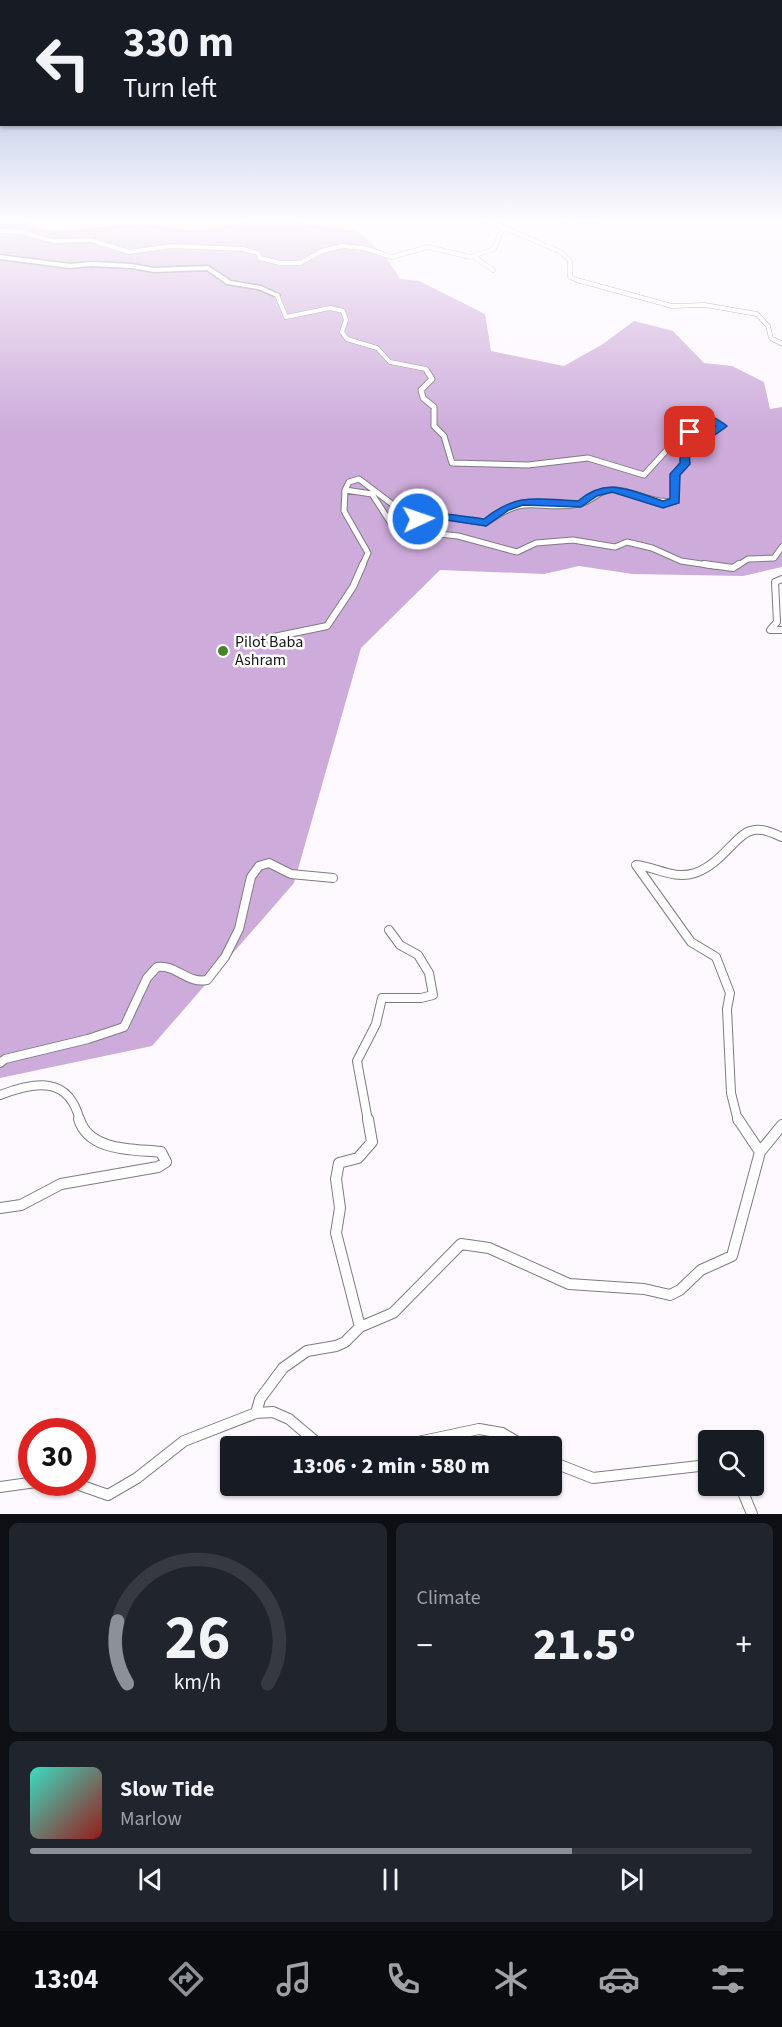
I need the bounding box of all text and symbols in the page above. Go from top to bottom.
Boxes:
text: 330 m [123,13,234,73]
icon: left [24,24,102,102]
text: Turn left [123,69,217,108]
pin [664,406,715,457]
icon: arrive [673,415,706,448]
position arrow [386,487,450,551]
place label: Pilot Baba Ashram [235,631,303,671]
marker: Pilot Baba Ashram [216,644,230,658]
speed limit sign: 30 [18,1418,96,1496]
map controls [698,1430,764,1496]
button: search [698,1430,764,1496]
text: 13:06 · 2 min · 580 m [292,1450,490,1482]
text: Climate [417,1584,481,1612]
text: 26 [165,1594,231,1683]
text: 21.5° [533,1613,636,1677]
text: − [417,1622,433,1669]
text: + [736,1622,752,1669]
text: km/h [174,1668,222,1699]
text: Slow Tide [120,1773,214,1805]
text: Marlow [120,1805,182,1833]
icon: previous [134,1863,167,1896]
icon: pause [374,1863,407,1896]
icon: next [615,1863,648,1896]
icon: directions [165,1958,207,2000]
icon: music [273,1958,315,2000]
icon: phone [382,1958,424,2000]
icon: climate [490,1958,532,2000]
icon: car [598,1958,640,2000]
icon: filters [707,1958,749,2000]
text: 13:04 [33,1960,98,1999]

